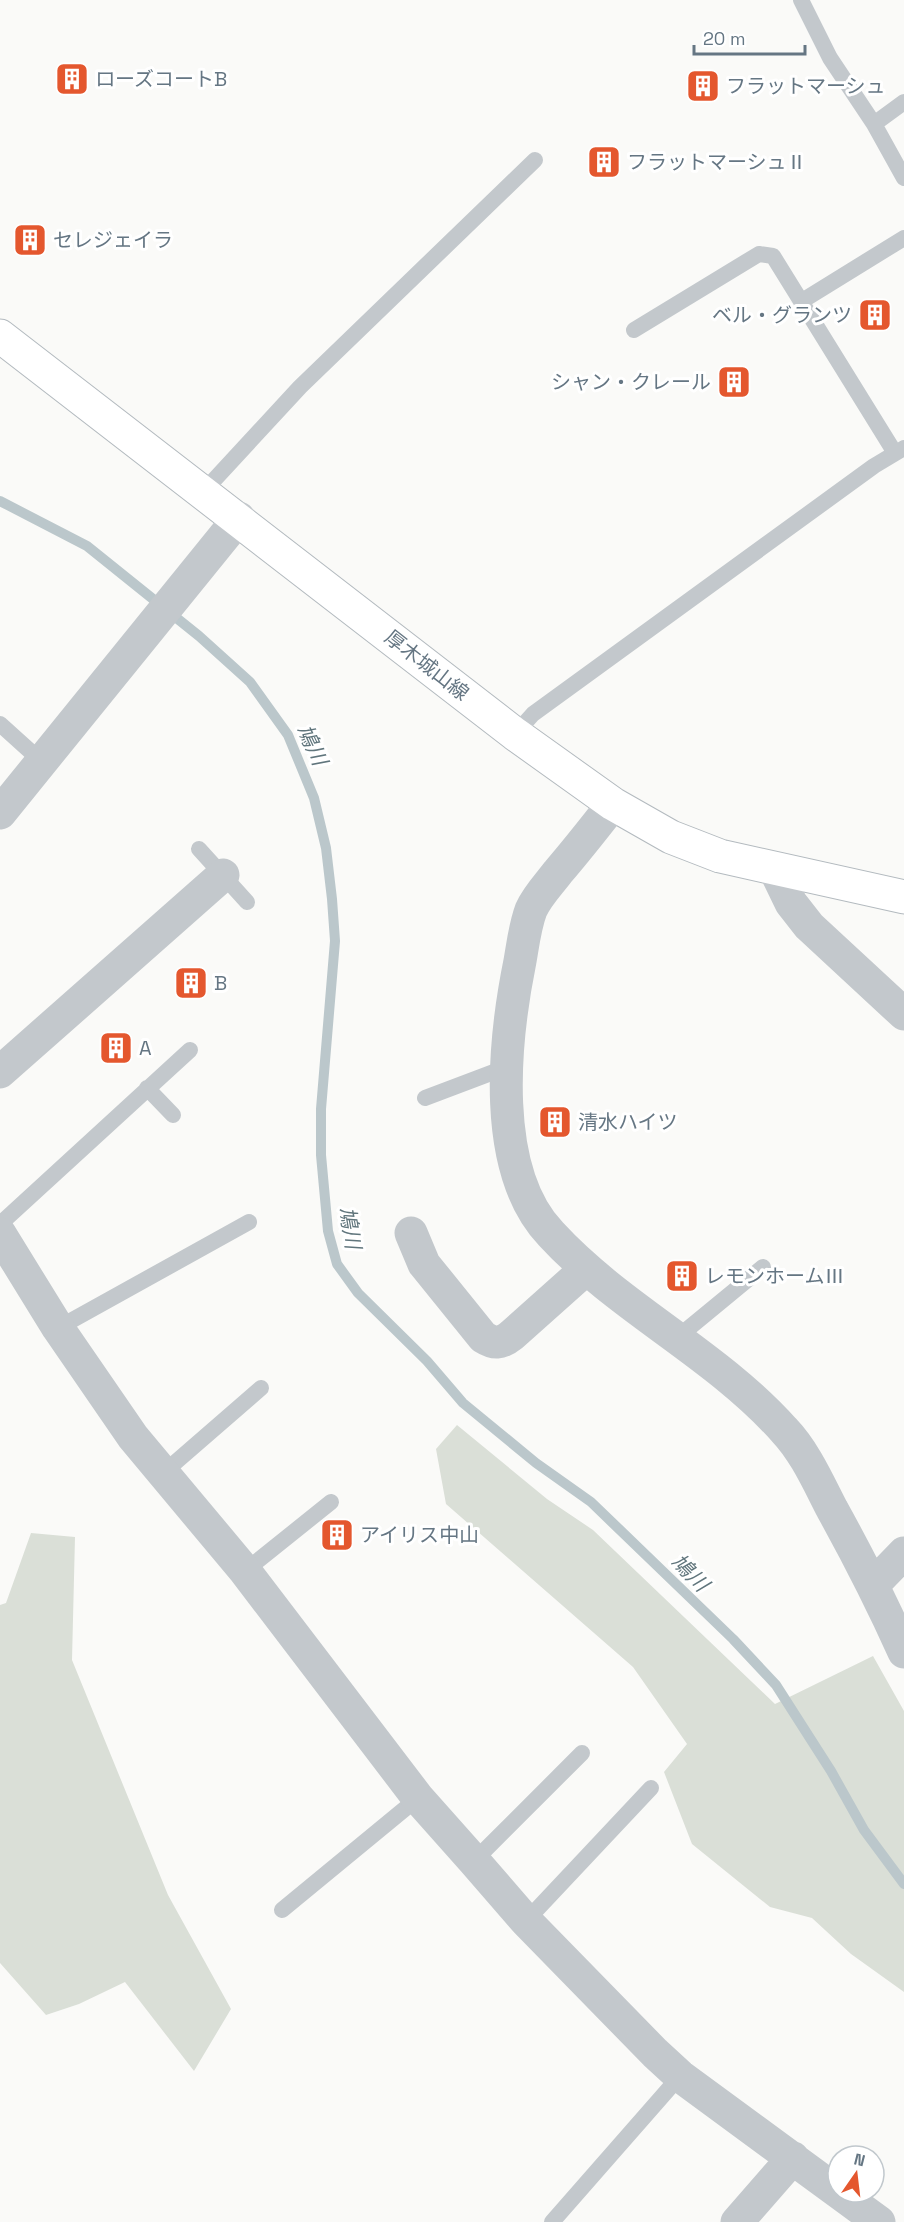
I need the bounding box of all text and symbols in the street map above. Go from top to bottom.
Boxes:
scale bar [694,18,805,56]
text: 20 m [703,27,746,50]
building icon: ローズコートB [54,61,90,97]
place label: ローズコートB [95,66,227,92]
building icon: フラットマーシュ [685,68,721,104]
place label: フラットマーシュ [726,73,886,99]
building icon: フラットマーシュⅡ [586,144,622,180]
place label: フラットマーシュⅡ [627,149,807,175]
building icon: セレジェイラ [12,222,48,258]
place label: セレジェイラ [53,227,173,253]
building icon: ベル・グランツ [857,297,893,333]
place label: ベル・グランツ [712,302,852,328]
building icon: シャン・クレール [716,364,752,400]
place label: シャン・クレール [551,369,711,395]
street label: 厚木城山線 [380,624,474,706]
water label: 鳩川 [291,720,334,771]
building icon: B [173,965,209,1001]
place label: B [214,970,227,996]
building icon: A [98,1030,134,1066]
place label: A [139,1035,152,1061]
building icon: 清水ハイツ [537,1104,573,1140]
place label: 清水ハイツ [578,1109,678,1135]
water label: 鳩川 [334,1205,368,1253]
building icon: レモンホームⅢ [664,1258,700,1294]
place label: レモンホームⅢ [705,1263,844,1289]
building icon: アイリス中山 [319,1517,355,1553]
place label: アイリス中山 [360,1522,479,1548]
water label: 鳩川 [666,1548,716,1598]
north arrow [826,2144,886,2204]
text: N [852,2148,867,2171]

